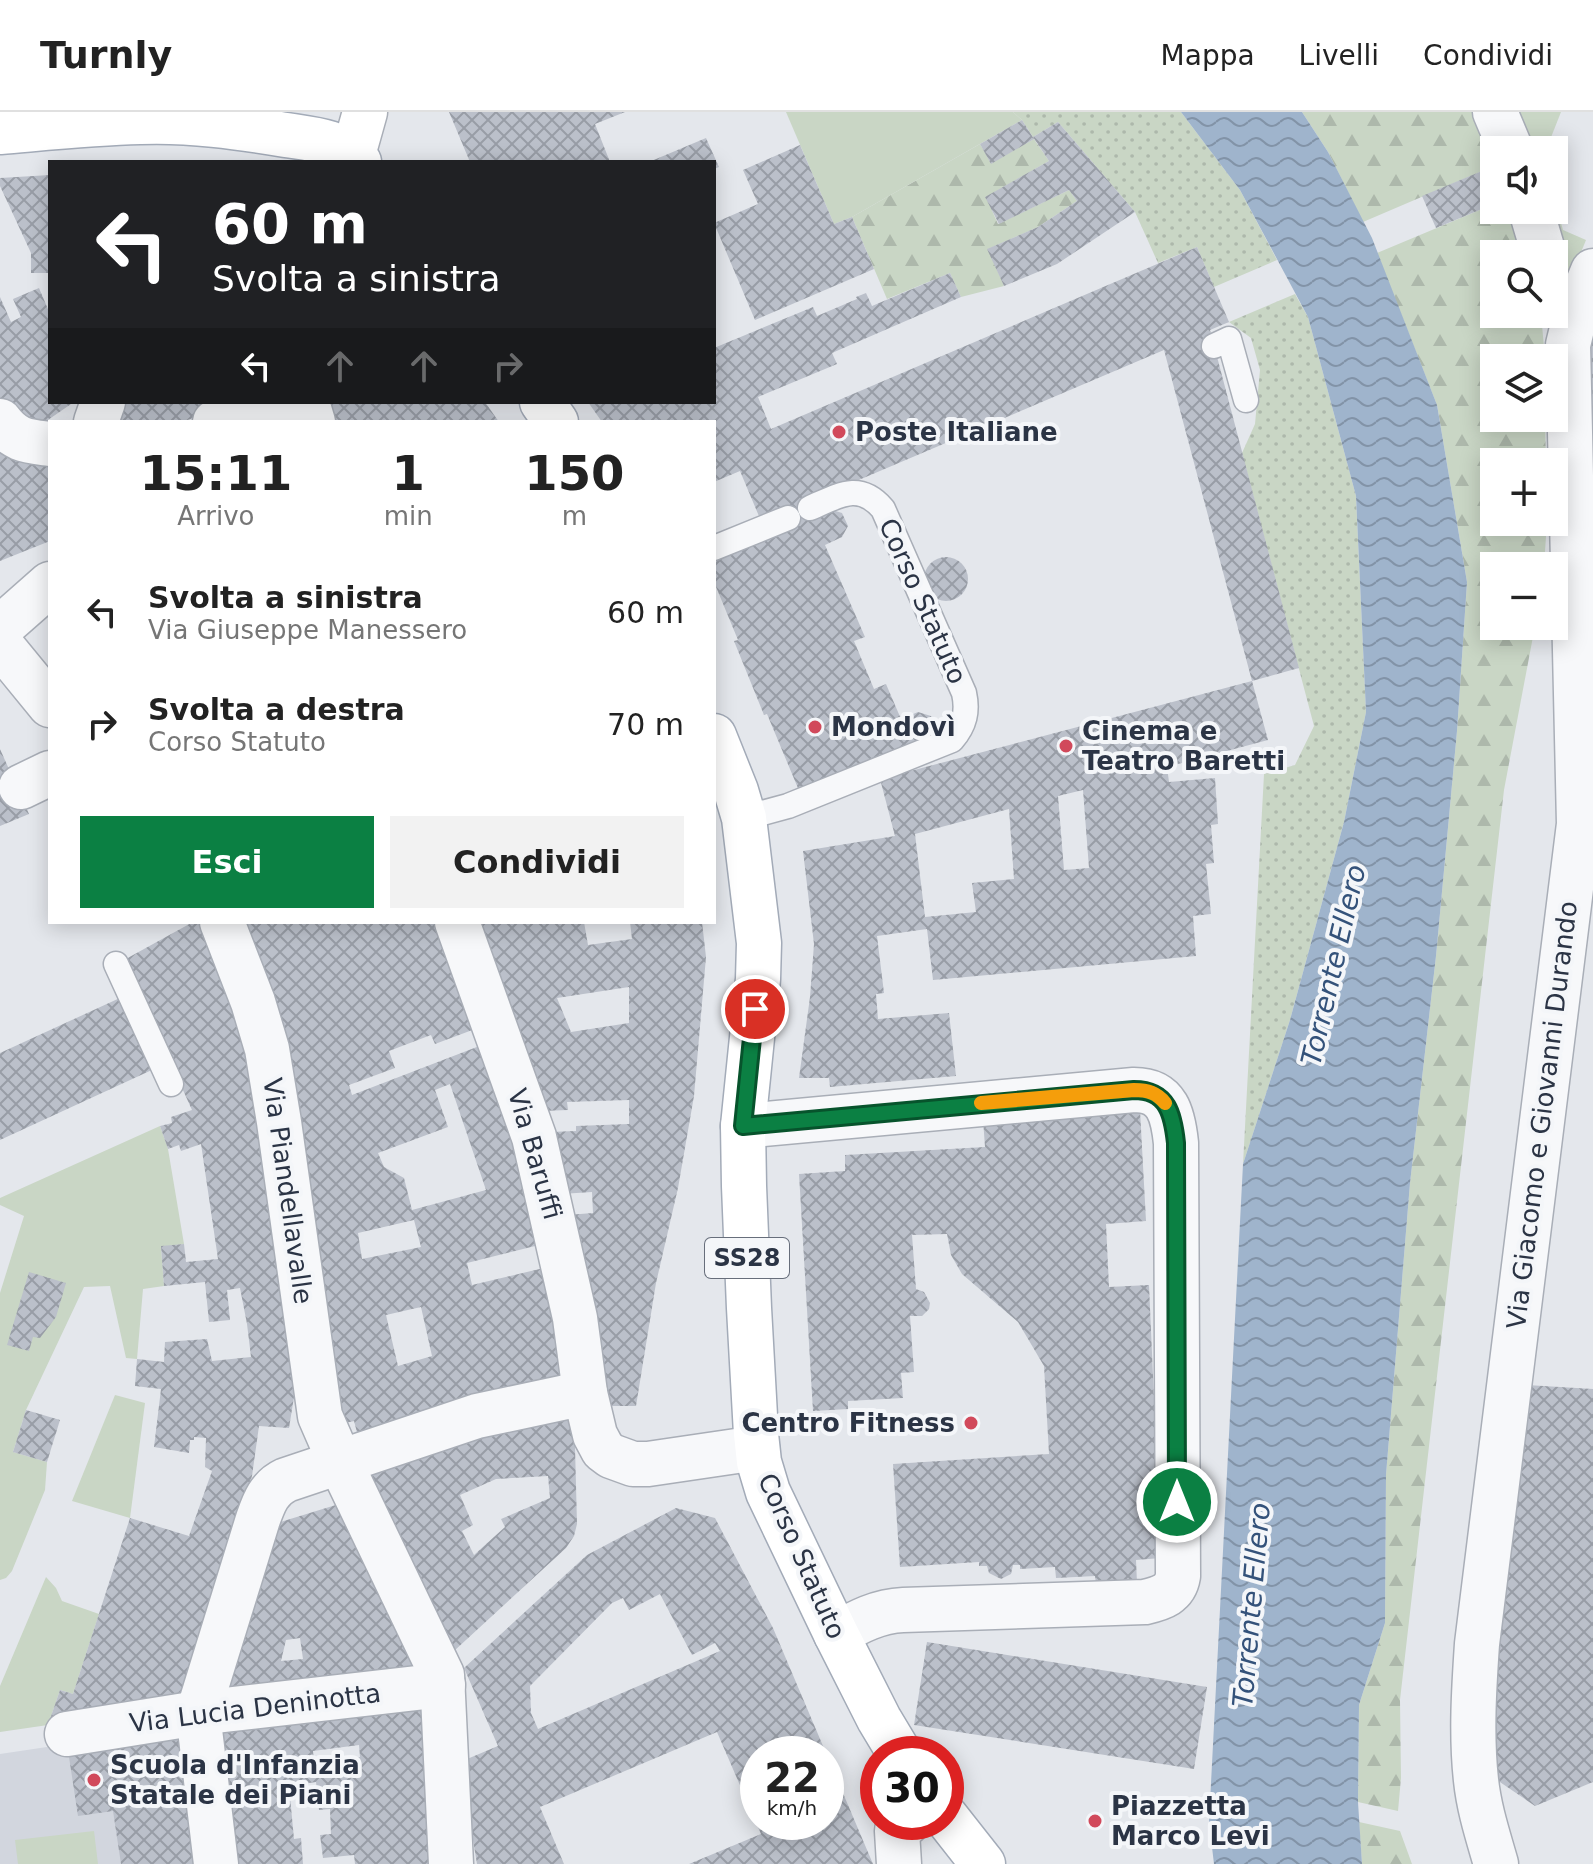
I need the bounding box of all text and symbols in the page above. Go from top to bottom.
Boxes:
text: Turnly [40,33,172,77]
text: Mappa [1161,39,1255,72]
text: Livelli [1299,39,1379,72]
text: Condividi [1423,39,1553,72]
map controls [1480,136,1568,640]
button: sound [1480,136,1568,224]
text: 60 m [212,191,368,256]
icon: left [80,192,184,296]
button: search [1480,240,1568,328]
text: Svolta a sinistra [212,258,501,299]
icon: left [234,344,278,388]
icon: ahead [318,344,362,388]
icon: ahead [402,344,446,388]
icon: right [486,344,530,388]
button: layers [1480,344,1568,432]
place label: Poste Italiane [855,417,1058,447]
marker: Poste Italiane [830,423,848,441]
text: 15:11 [139,445,292,501]
text: 1 [392,445,425,501]
text: 150 [524,445,624,501]
button: + [1480,448,1568,536]
text: Arrivo [177,501,255,531]
text: min [384,501,433,531]
text: m [562,501,587,531]
street label: Corso Statuto [873,514,973,688]
button: − [1480,552,1568,640]
text: Svolta a sinistra [148,580,423,615]
icon: left [80,590,124,634]
text: 60 m [607,595,684,630]
text: Via Giuseppe Manessero [148,615,467,645]
text: Svolta a destra [148,692,405,727]
icon: right [80,702,124,746]
text: 70 m [607,707,684,742]
place label: Mondovì [831,712,956,742]
place label: Cinema e Teatro Baretti [1082,716,1285,776]
marker: Mondovì [806,718,824,736]
text: Corso Statuto [148,727,326,757]
marker: Cinema e Teatro Baretti [1057,737,1075,755]
button: Esci [80,816,374,908]
button: Condividi [390,816,684,908]
water label: Torrente Ellero [1294,862,1373,1069]
street label: Via Giacomo e Giovanni Durando [1501,899,1583,1331]
pin [721,975,789,1043]
icon: arrive [733,987,777,1031]
street label: Via Piandellavalle [257,1076,319,1306]
street label: Via Baruffi [502,1085,568,1223]
road number: SS28 [705,1238,789,1278]
place label: Centro Fitness [741,1408,955,1438]
marker: Centro Fitness [962,1414,980,1432]
position arrow [1135,1460,1219,1544]
street label: Corso Statuto [752,1469,852,1643]
water label: Torrente Ellero [1226,1501,1277,1709]
street label: Via Lucia Deninotta [127,1678,383,1738]
speed limit sign: 30 [860,1736,964,1840]
place label: Scuola d'Infanzia Statale dei Piani [110,1750,360,1810]
text: 22 [764,1755,820,1801]
marker: Scuola d'Infanzia Statale dei Piani [85,1771,103,1789]
place label: Piazzetta Marco Levi [1111,1791,1270,1851]
text: km/h [767,1796,817,1820]
marker: Piazzetta Marco Levi [1086,1812,1104,1830]

